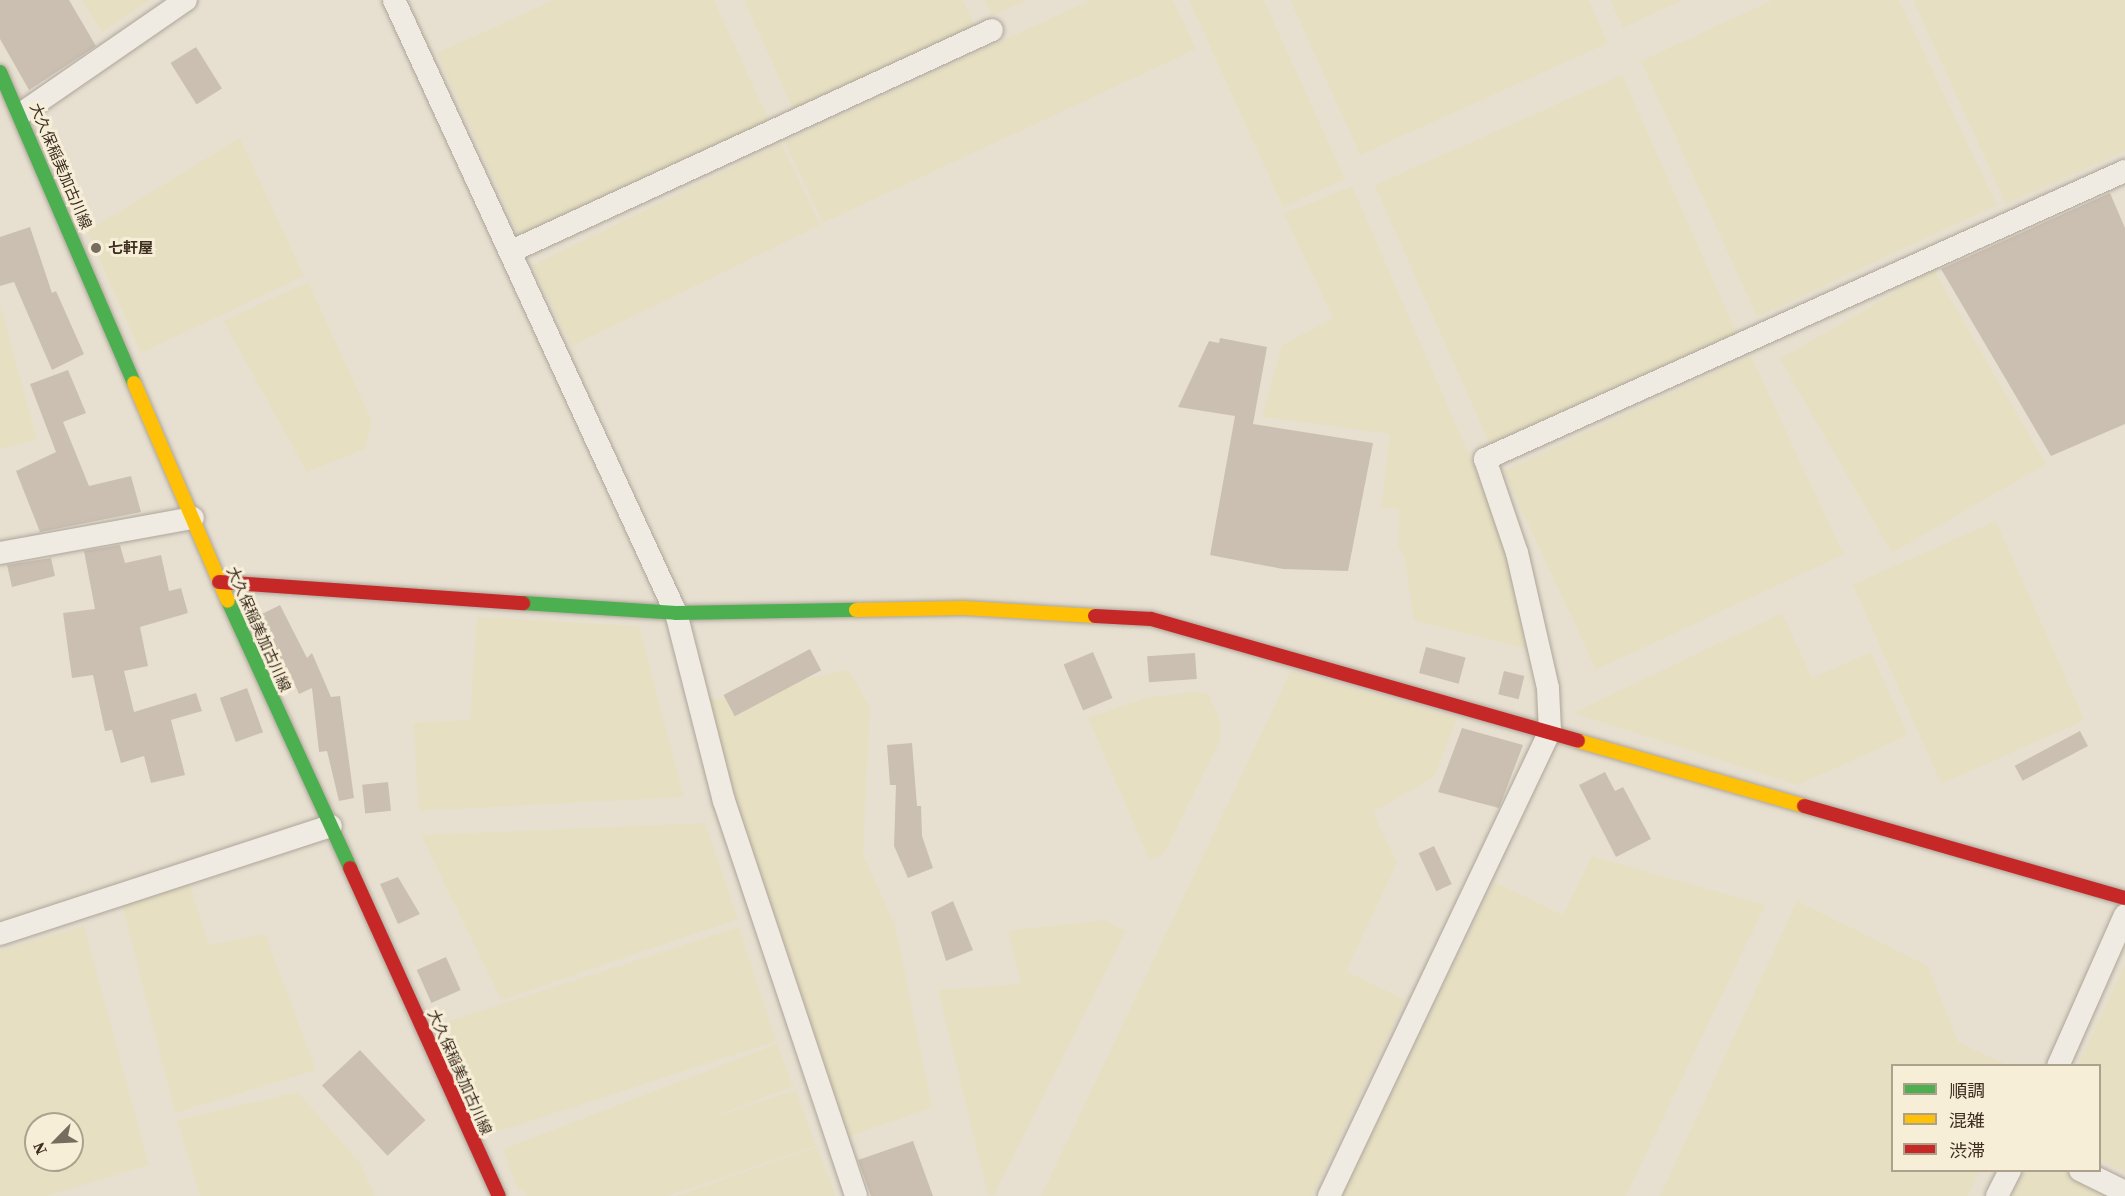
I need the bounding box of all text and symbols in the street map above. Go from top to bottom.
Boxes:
street label: 大久保稲美加古川線 [26,100,96,232]
place label: 七軒屋 [108,239,153,257]
marker: 七軒屋 [89,241,103,255]
street label: 大久保稲美加古川線 [223,564,295,694]
street label: 大久保稲美加古川線 [424,1007,496,1137]
legend [1891,1064,2101,1172]
text: 順調 [1949,1078,1985,1103]
text: 混雑 [1949,1108,1985,1133]
north arrow [24,1112,84,1172]
text: 渋滞 [1949,1138,1985,1163]
text: N [27,1139,52,1158]

